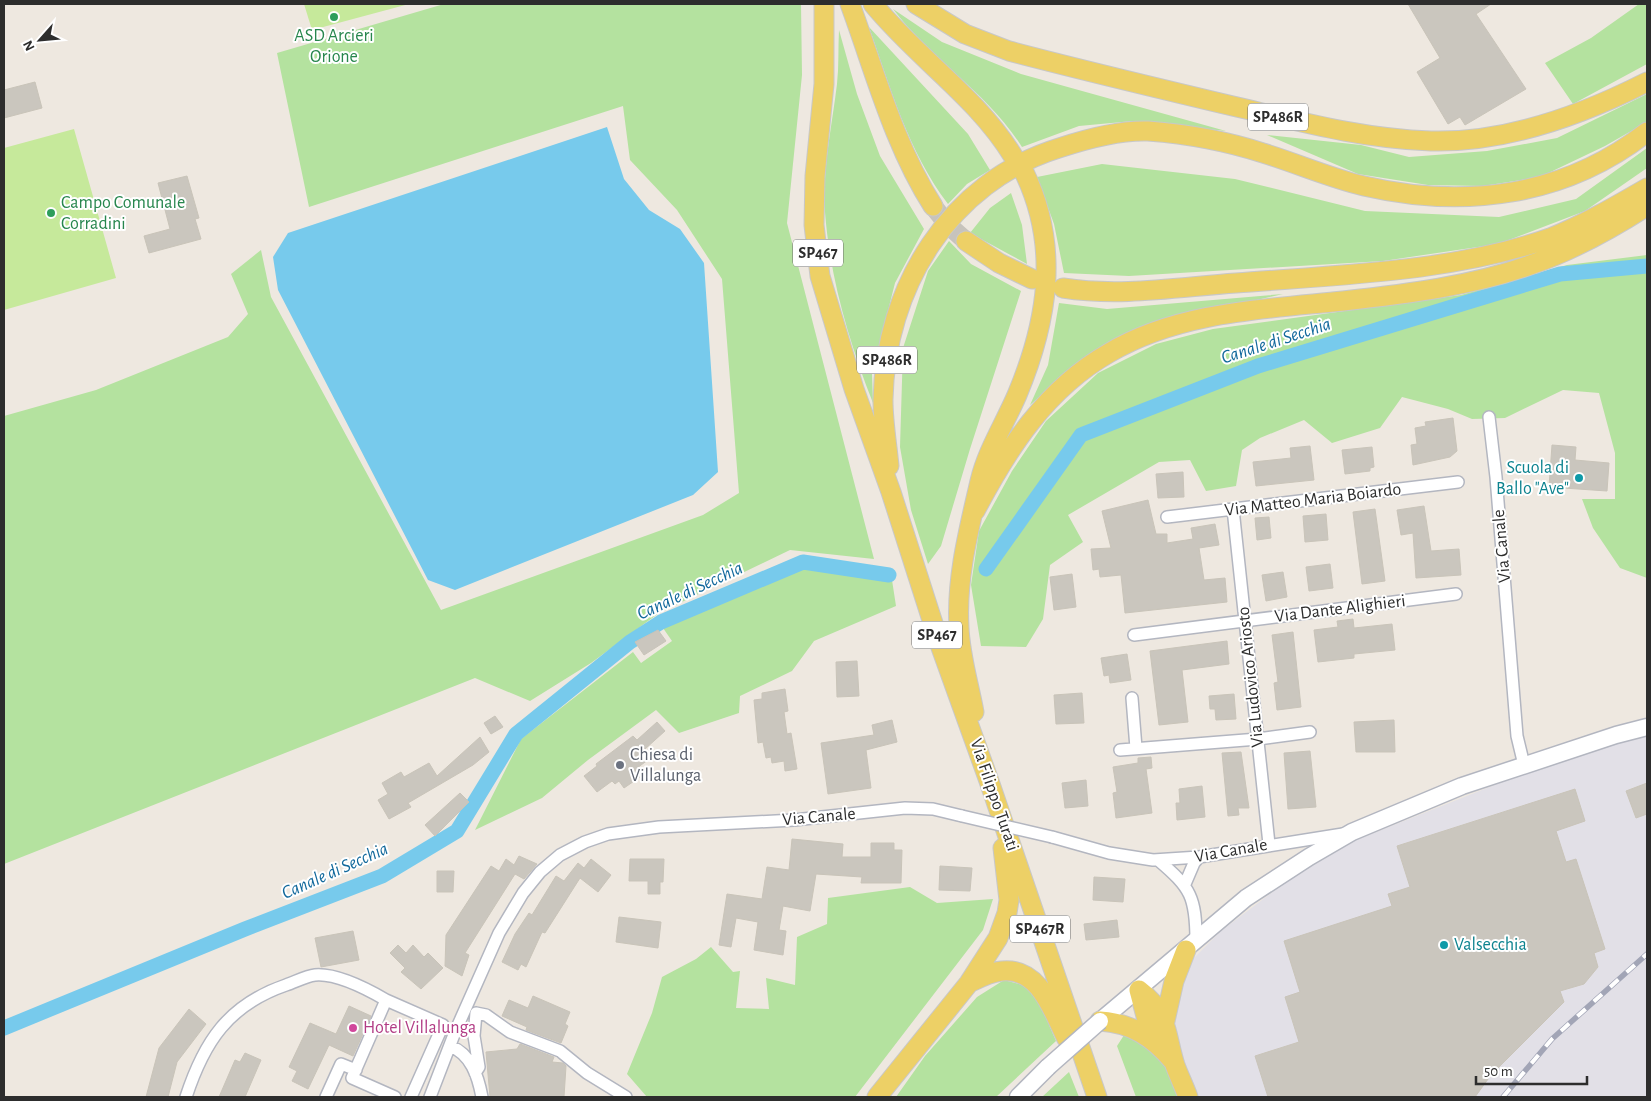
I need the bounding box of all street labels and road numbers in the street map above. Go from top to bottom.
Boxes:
road number: SP486R [1248,104,1308,130]
road number: SP467 [793,240,843,266]
road number: SP486R [857,346,917,374]
street label: Via Matteo Maria Boiardo [1224,480,1403,520]
street label: Via Canale [1490,509,1514,583]
street label: Via Dante Alighieri [1274,592,1406,626]
street label: Via Ludovico Ariosto [1235,606,1267,748]
road number: SP467 [912,622,962,648]
street label: Via Filippo Turati [966,737,1022,853]
street label: Via Canale [782,805,856,829]
street label: Via Canale [1193,836,1269,866]
road number: SP467R [1010,916,1070,942]

